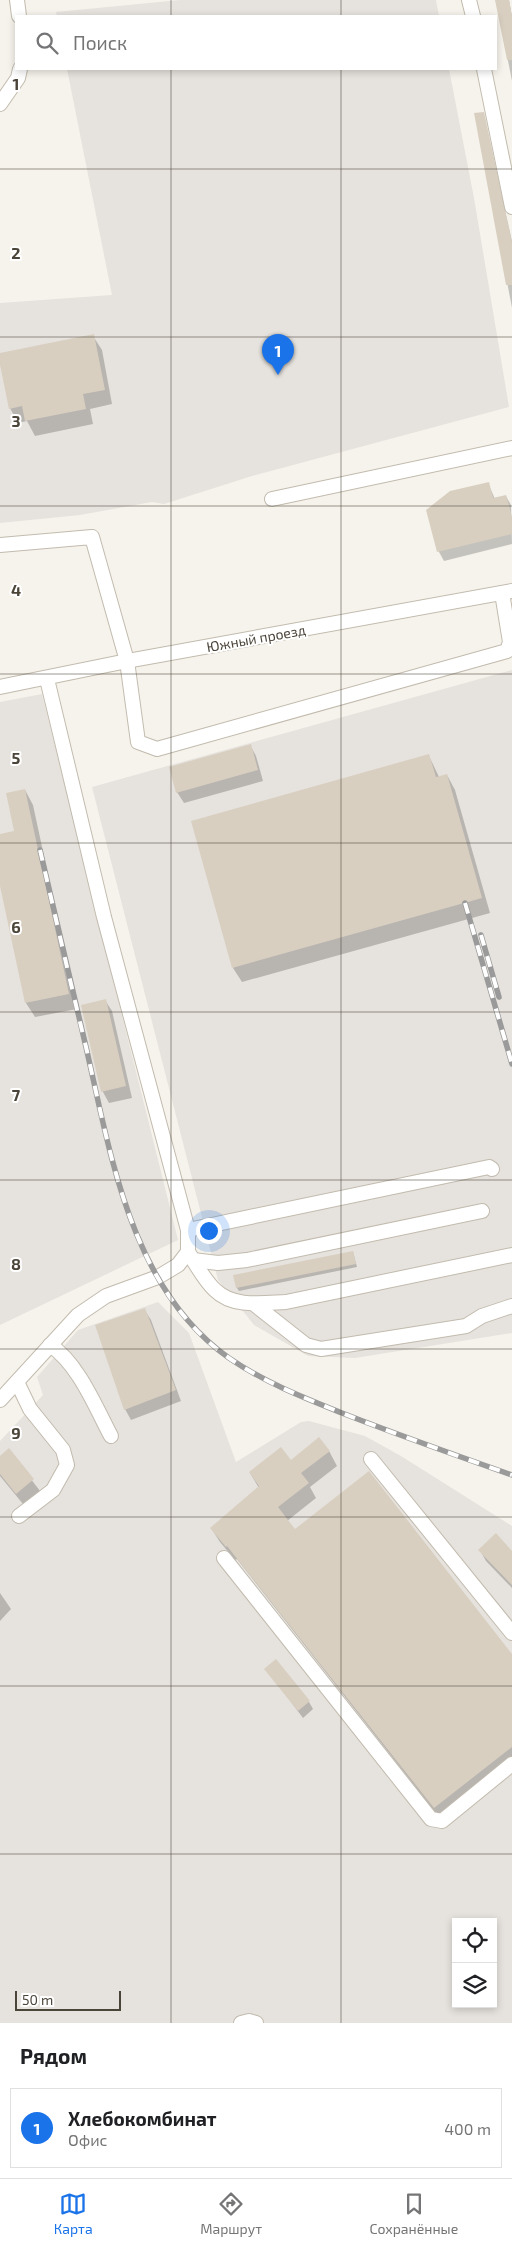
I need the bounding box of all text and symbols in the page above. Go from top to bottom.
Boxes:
search box [15,15,497,70]
icon: search [33,29,61,57]
text: Поиск [73,31,127,54]
text: 1 [13,74,19,93]
text: 2 [11,243,21,262]
pin: 1 [262,334,294,375]
text: 3 [11,411,21,430]
text: 4 [11,580,21,599]
street label: Южный проезд [205,621,307,655]
text: 5 [12,748,21,767]
text: 6 [11,917,21,936]
text: 7 [12,1085,21,1104]
your location [196,1218,222,1244]
text: 8 [11,1254,21,1273]
text: 9 [11,1423,21,1442]
map controls [452,1918,497,2008]
button: locate [452,1918,497,1963]
button: layers [452,1963,497,2008]
scale bar [15,1988,121,2011]
text: 50 m [22,1991,53,2008]
text: Рядом [20,2043,87,2068]
text: Хлебокомбинат [68,2107,217,2130]
text: 1 [34,2119,40,2138]
text: 400 m [444,2119,491,2138]
text: Офис [68,2130,107,2149]
tab: Карта [54,2190,93,2237]
tab: Маршрут [200,2190,262,2237]
tab: Сохранённые [370,2190,458,2237]

